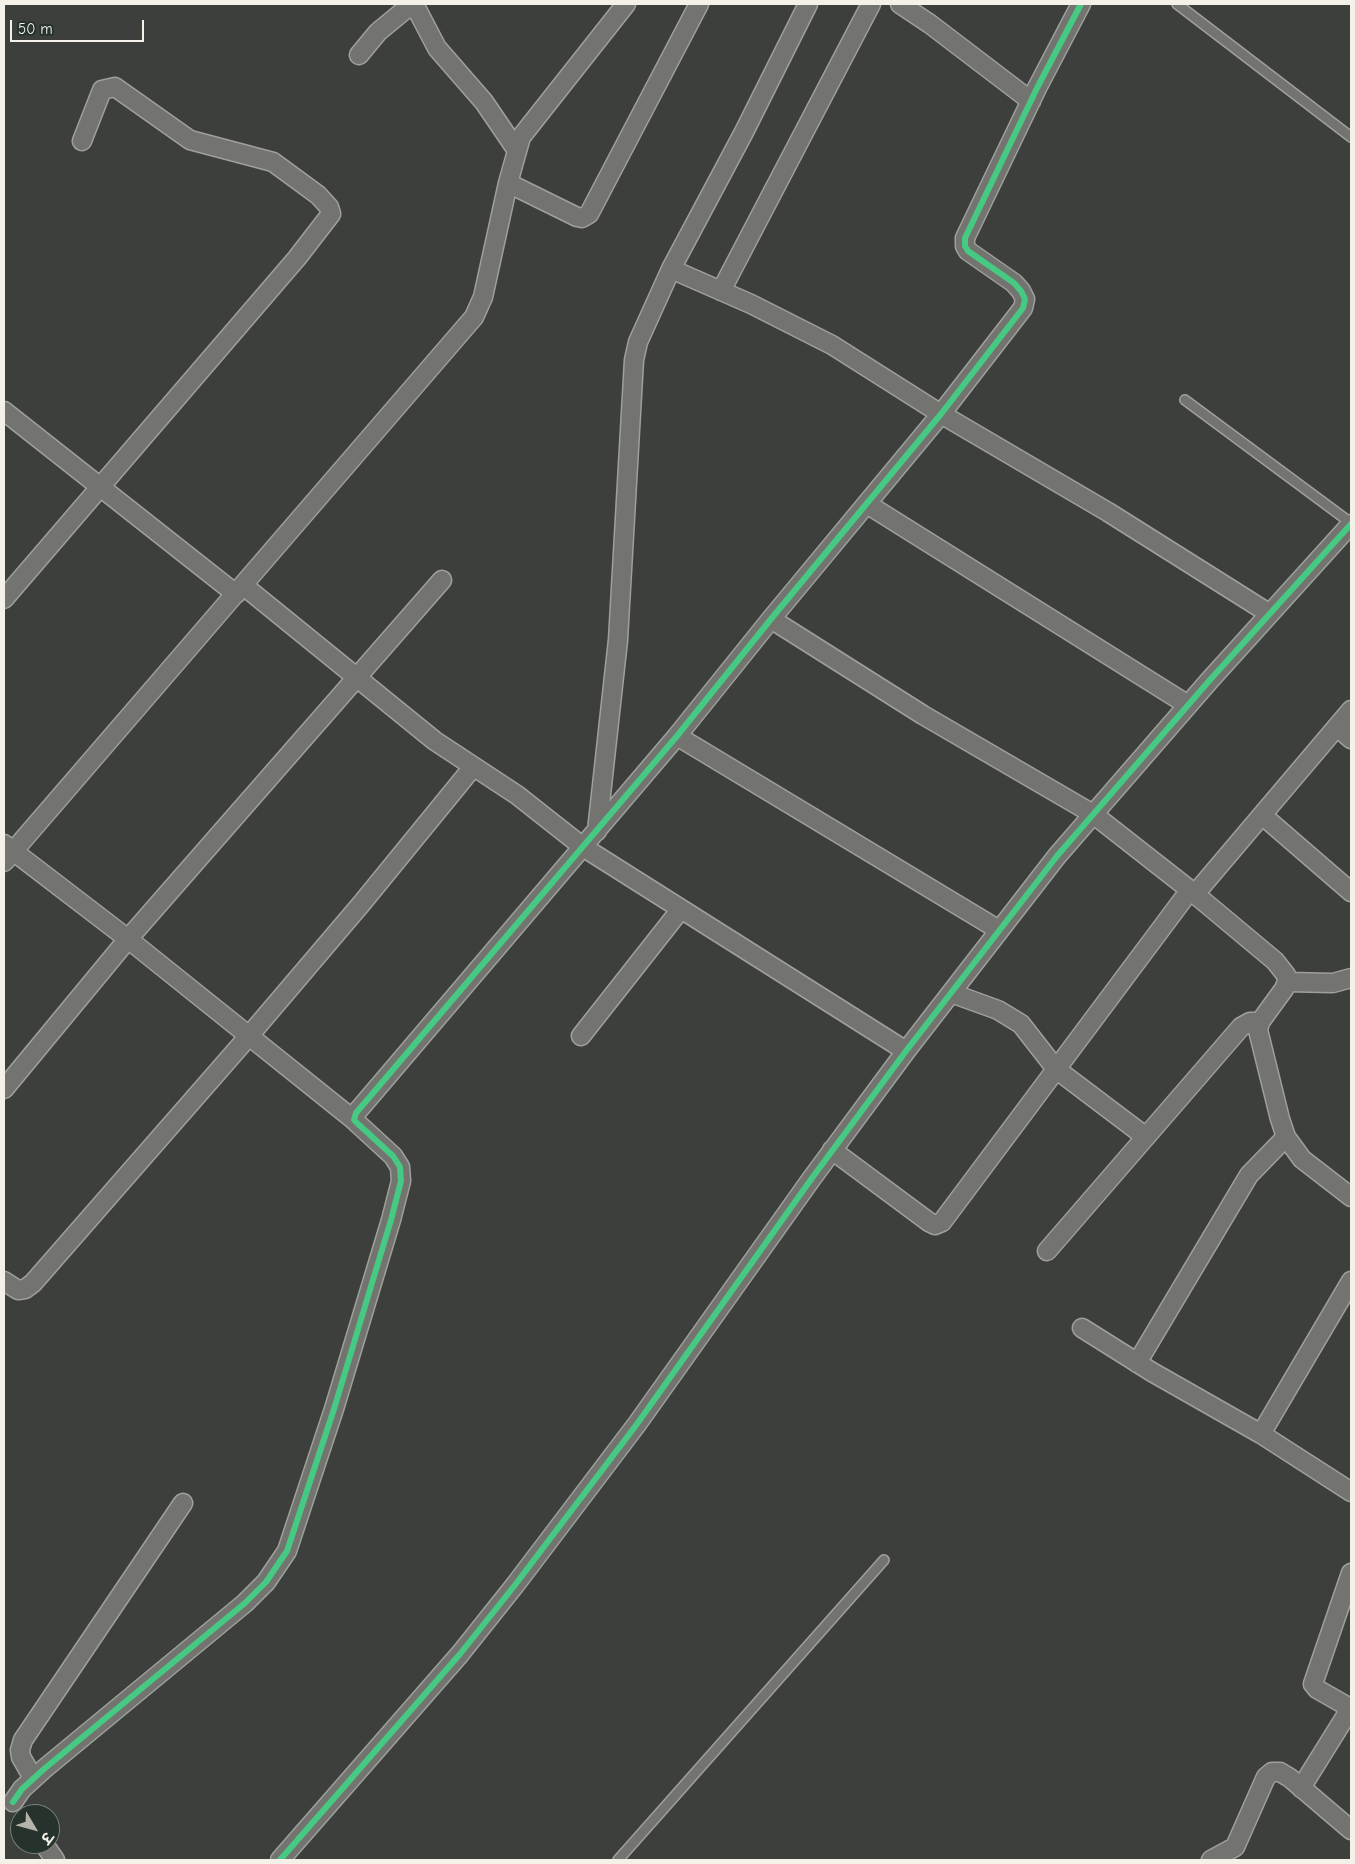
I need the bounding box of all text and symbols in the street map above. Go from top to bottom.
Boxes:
scale bar [12,10,146,42]
text: 50 m [18,20,53,38]
north arrow [10,1804,60,1854]
text: उ [37,1829,56,1847]

